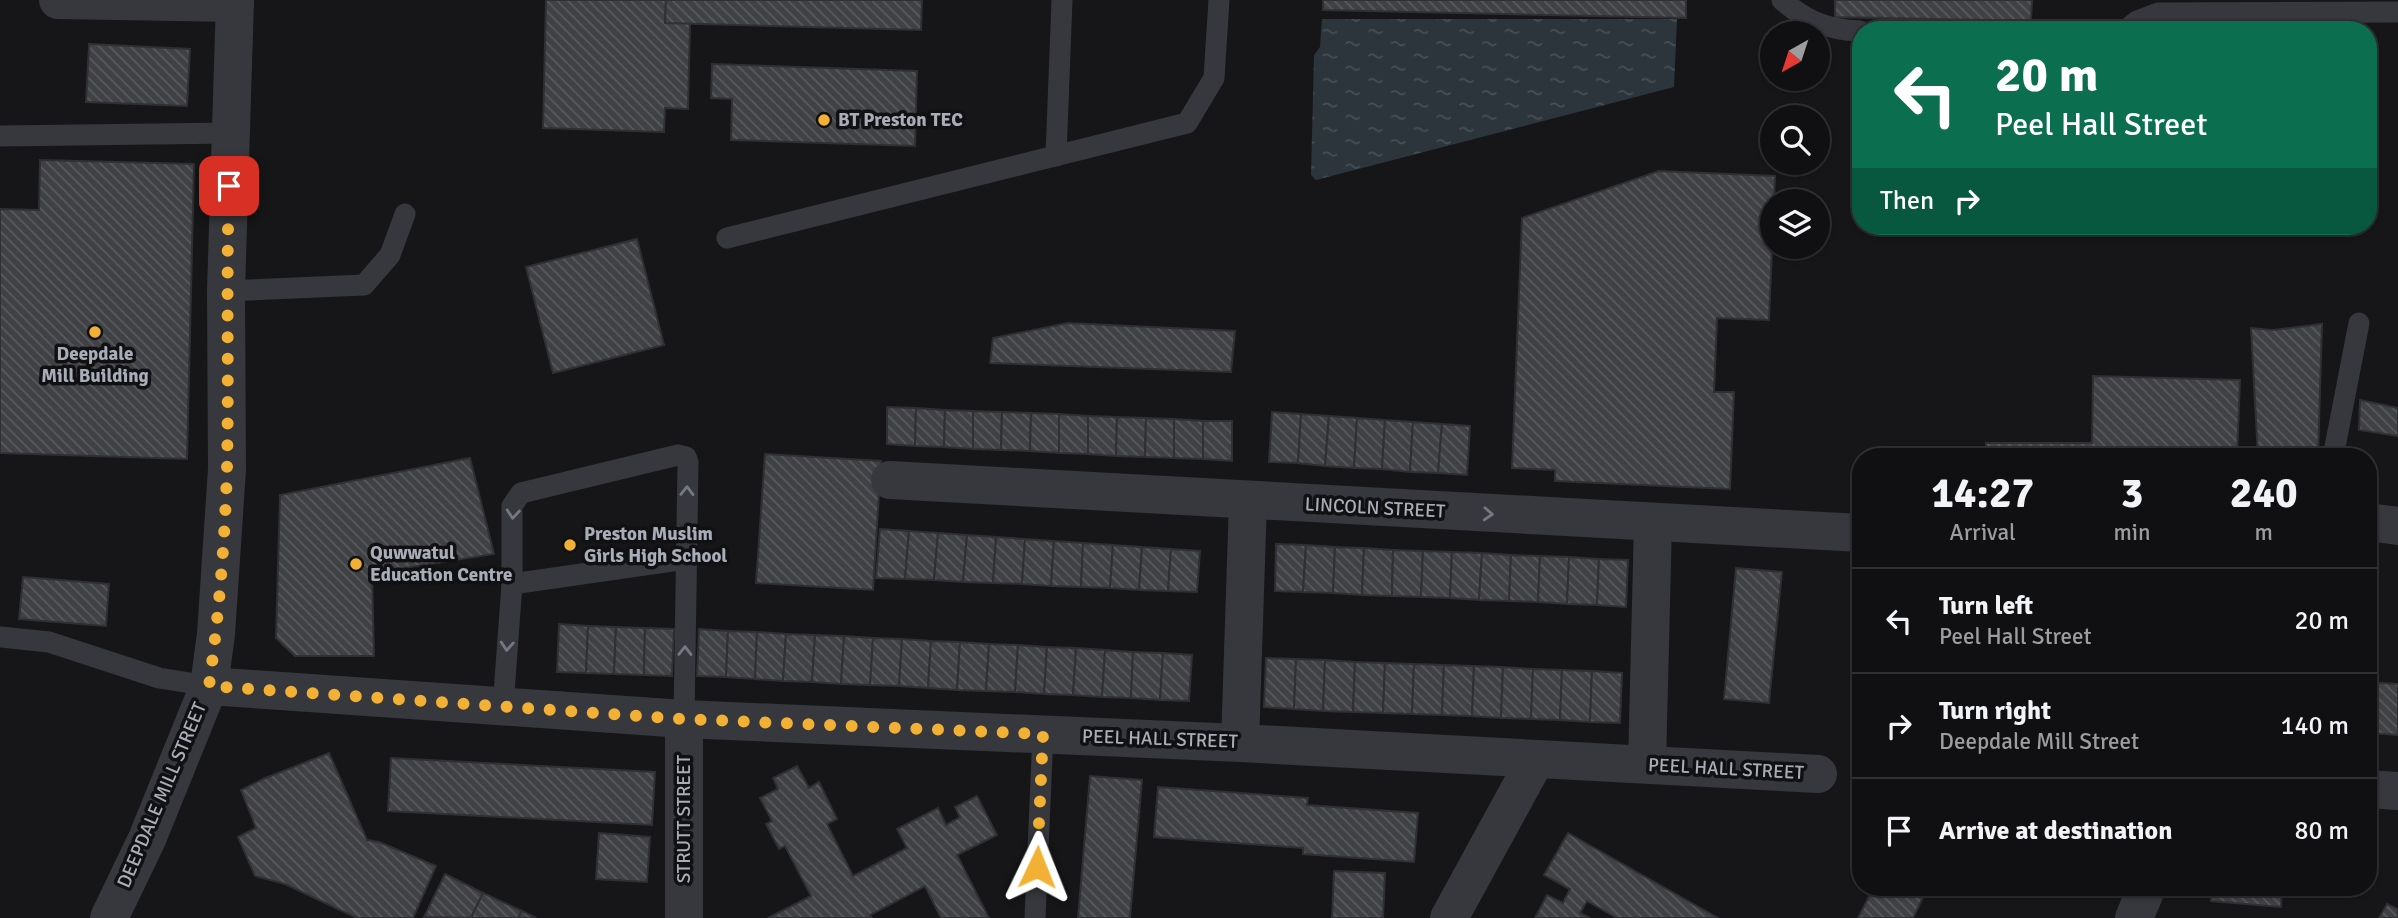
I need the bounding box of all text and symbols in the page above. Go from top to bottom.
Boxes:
north arrow [1760,21,1830,91]
map controls [1760,21,1830,259]
text: 20 m [1995,45,2098,105]
icon: left [1880,49,1971,140]
button: search [1760,105,1830,175]
text: Peel Hall Street [1995,105,2207,144]
place label: BT Preston TEC [838,108,963,132]
marker: BT Preston TEC [816,112,832,128]
pin [199,156,259,216]
icon: arrive [210,167,248,205]
icon: right [1948,182,1986,220]
text: Then [1880,185,1934,217]
button: layers [1760,189,1830,259]
marker: Deepdale Mill Building [87,324,103,340]
place label: Deepdale Mill Building [41,342,149,388]
text: 14:27 [1931,468,2034,519]
text: 3 [2121,468,2143,519]
text: 240 [2230,468,2298,519]
one-way arrow [680,485,695,496]
street label: LINCOLN STREET [1304,492,1446,524]
one-way arrow [1483,506,1494,521]
one-way arrow [506,509,521,520]
text: Arrival [1950,518,2016,547]
text: min [2113,518,2151,547]
text: m [2255,518,2273,547]
place label: Preston Muslim Girls High School [584,522,727,568]
marker: Preston Muslim Girls High School [562,537,578,553]
place label: Quwwatul Education Centre [370,541,512,587]
marker: Quwwatul Education Centre [348,556,364,572]
text: Turn left [1939,590,2033,622]
icon: left [1880,602,1918,640]
text: 20 m [2294,605,2349,637]
text: Peel Hall Street [1939,622,2092,651]
one-way arrow [500,640,515,651]
one-way arrow [677,645,693,656]
text: Turn right [1939,695,2051,727]
street label: DEEPDALE MILL STREET [112,698,212,891]
icon: right [1880,707,1918,745]
text: 140 m [2280,710,2349,742]
street label: PEEL HALL STREET [1082,724,1239,754]
text: Deepdale Mill Street [1939,727,2139,756]
street label: PEEL HALL STREET [1648,753,1805,785]
street label: STRUTT STREET [672,754,696,883]
icon: arrive [1880,812,1918,850]
text: Arrive at destination [1939,815,2172,847]
text: 80 m [2294,815,2349,847]
position arrow [1000,830,1074,904]

